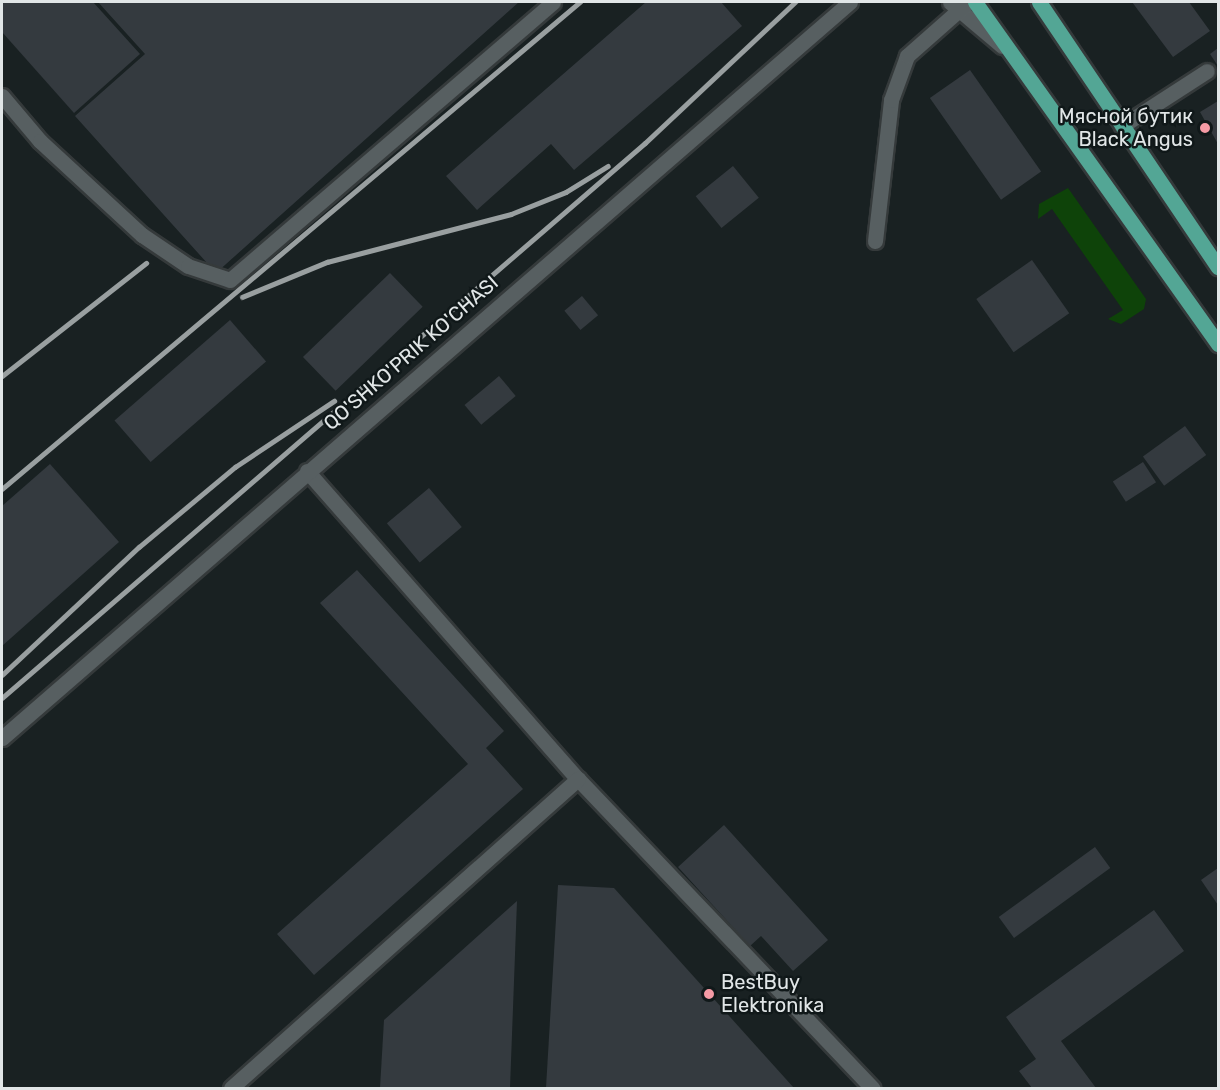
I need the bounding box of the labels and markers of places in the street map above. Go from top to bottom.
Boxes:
place label: Мясной бутик Black Angus [1059,104,1193,151]
marker: Мясной бутик Black Angus [1198,121,1212,135]
place label: BestBuy Elektronika [721,970,824,1017]
marker: BestBuy Elektronika [702,987,716,1001]

